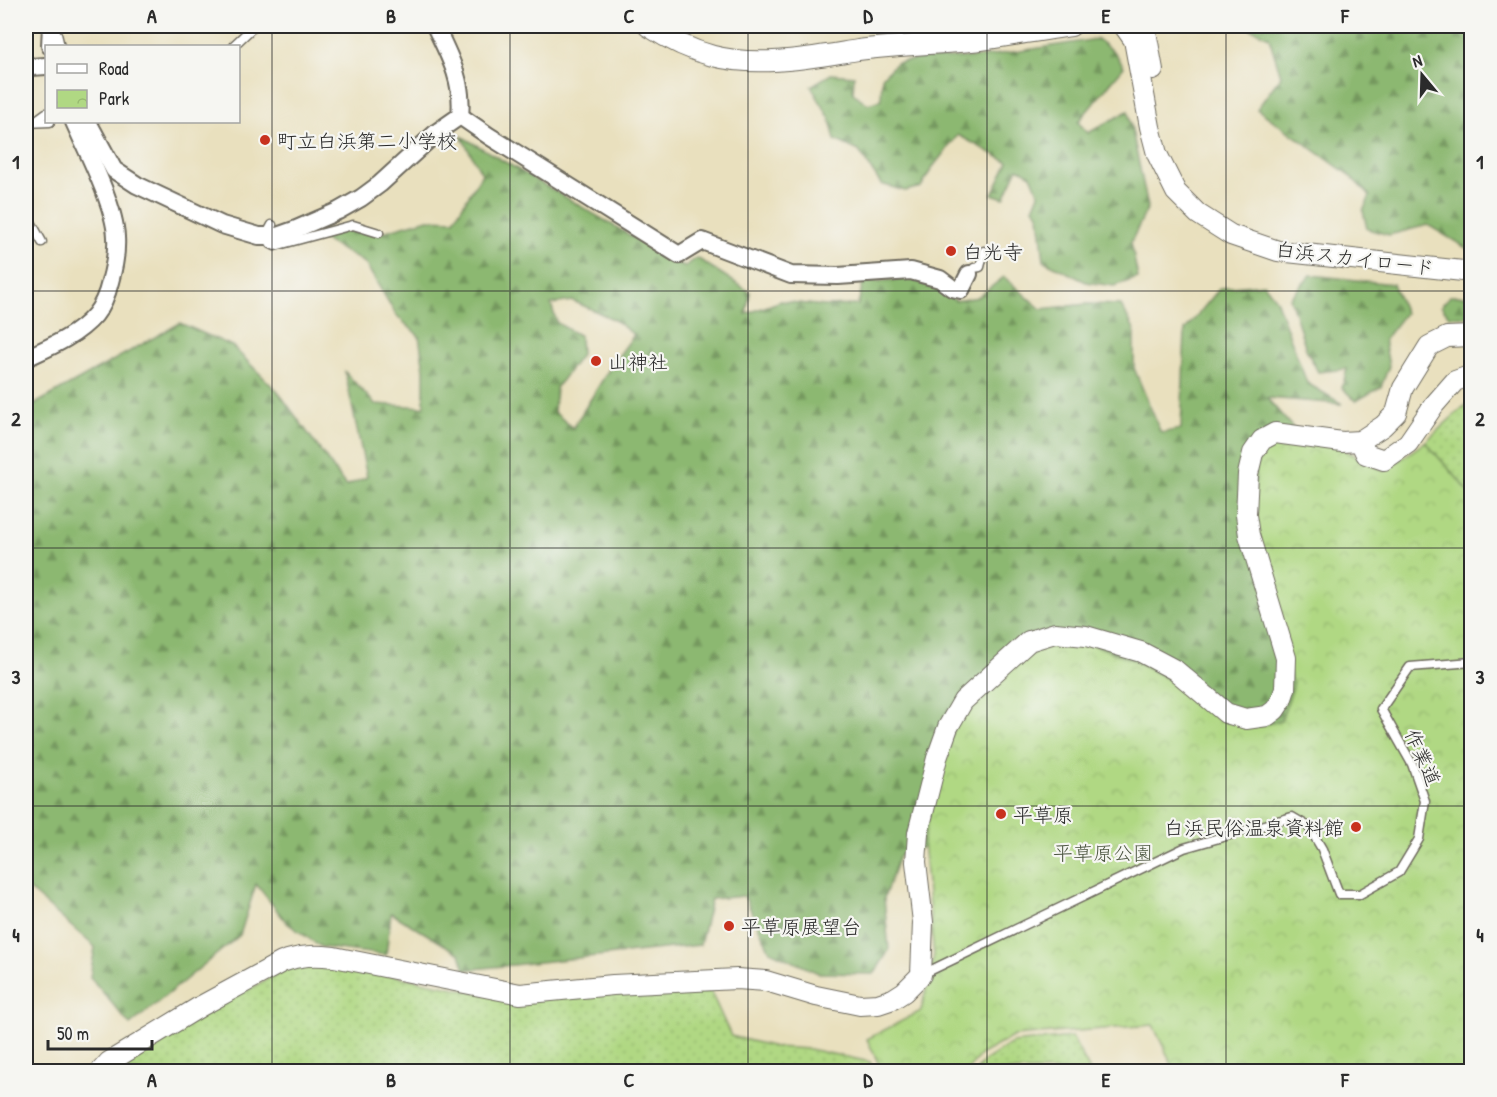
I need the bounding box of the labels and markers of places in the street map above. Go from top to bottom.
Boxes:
place label: 町立白浜第二小学校 [277,127,457,154]
marker: 町立白浜第二小学校 [258,133,272,147]
place label: 白光寺 [963,238,1023,265]
marker: 白光寺 [944,244,958,258]
place label: 山神社 [608,348,668,375]
marker: 山神社 [589,354,603,368]
place label: 平草原 [1013,801,1073,828]
marker: 平草原 [994,807,1008,821]
place label: 白浜民俗温泉資料館 [1164,814,1344,841]
marker: 白浜民俗温泉資料館 [1349,820,1363,834]
place label: 平草原展望台 [741,913,861,940]
marker: 平草原展望台 [722,919,736,933]

